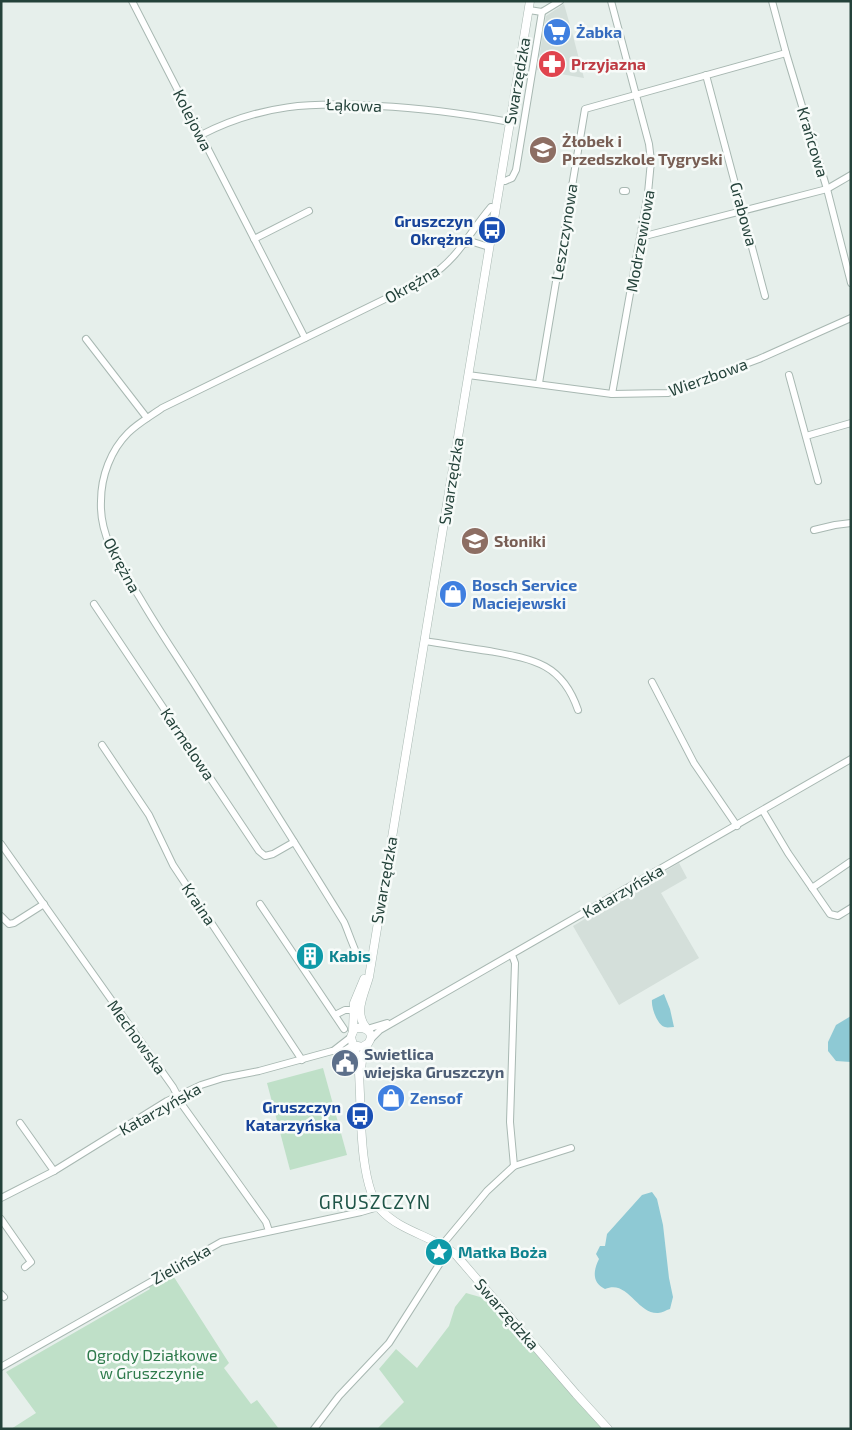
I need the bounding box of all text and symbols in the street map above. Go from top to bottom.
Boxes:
supermarket icon: Żabka [542,17,572,47]
place label: Żabka [576,22,622,41]
street label: Swarzędzka [499,36,534,126]
pharmacy icon: Przyjazna [537,49,567,79]
place label: Przyjazna [571,54,646,74]
street label: Kolejowa [169,86,217,154]
street label: Łąkowa [326,94,382,115]
street label: Krańcowa [794,104,833,179]
place label: Żłobek i Przedszkole Tygryski [562,131,723,169]
school or university icon: Żłobek i Przedszkole Tygryski [528,135,558,165]
street label: Grabowa [727,180,762,248]
street label: Leszczynowa [546,182,581,282]
street label: Modrzewiowa [621,188,658,294]
place label: Gruszczyn Okrężna [394,211,473,248]
bus stop icon: Gruszczyn Okrężna [477,215,507,245]
street label: Okrężna [381,260,442,307]
street label: Wierzbowa [666,354,750,400]
street label: Swarzędzka [434,436,467,526]
school or university icon: Słoniki [460,526,490,556]
place label: Słoniki [494,531,546,550]
street label: Okrężna [100,534,145,596]
place label: Bosch Service Maciejewski [472,575,577,612]
shop icon: Bosch Service Maciejewski [438,579,468,609]
street label: Karmelowa [157,704,219,783]
street label: Swarzędzka [366,835,401,925]
street label: Katarzyńska [579,860,667,921]
street label: Kraina [178,879,220,928]
building icon: Kabis [295,941,325,971]
place label: Kabis [329,946,371,965]
street label: Mechowska [104,996,171,1077]
place label: Swietlica wiejska Gruszczyn [364,1044,504,1082]
public building icon: Swietlica wiejska Gruszczyn [330,1048,360,1078]
street label: Katarzyńska [116,1078,204,1139]
shop icon: Zensof [376,1083,406,1113]
place label: Zensof [410,1088,463,1107]
place label: Gruszczyn Katarzyńska [246,1097,341,1135]
bus stop icon: Gruszczyn Katarzyńska [345,1101,375,1131]
district label: GRUSZCZYN [319,1190,431,1213]
place icon: Matka Boża [424,1237,454,1267]
street label: Zielińska [148,1240,214,1288]
place label: Matka Boża [458,1242,547,1261]
street label: Swarzędzka [471,1274,543,1353]
park label: Ogrody Działkowe w Gruszczynie [86,1345,218,1382]

